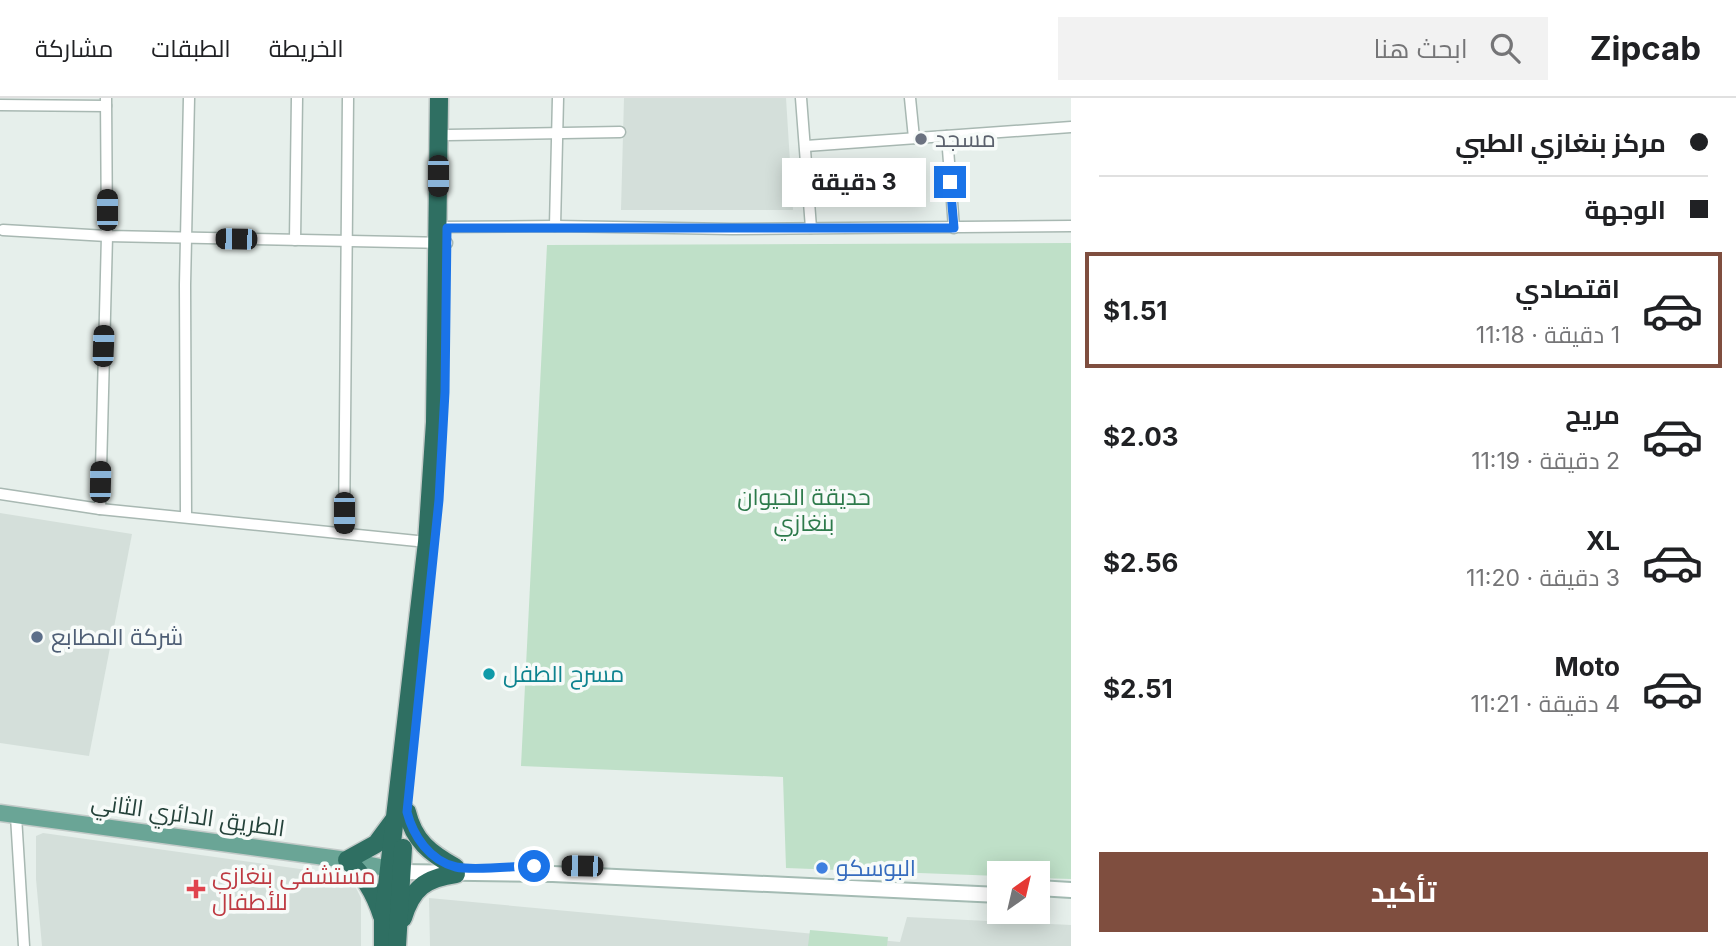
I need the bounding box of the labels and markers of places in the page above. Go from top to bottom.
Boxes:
place label: مسجد [935,125,996,153]
marker: مسجد [913,131,929,147]
place label: شركة المطابع [51,623,183,653]
marker: شركة المطابع [29,629,45,645]
place label: مسرح الطفل [503,660,624,690]
marker: مسرح الطفل [481,666,497,682]
place label: البوسكو [836,854,916,882]
marker: البوسكو [814,860,830,876]
place label: مستشفى بنغازي للأطفال [212,862,376,916]
marker: مستشفى بنغازي للأطفال [186,879,206,899]

